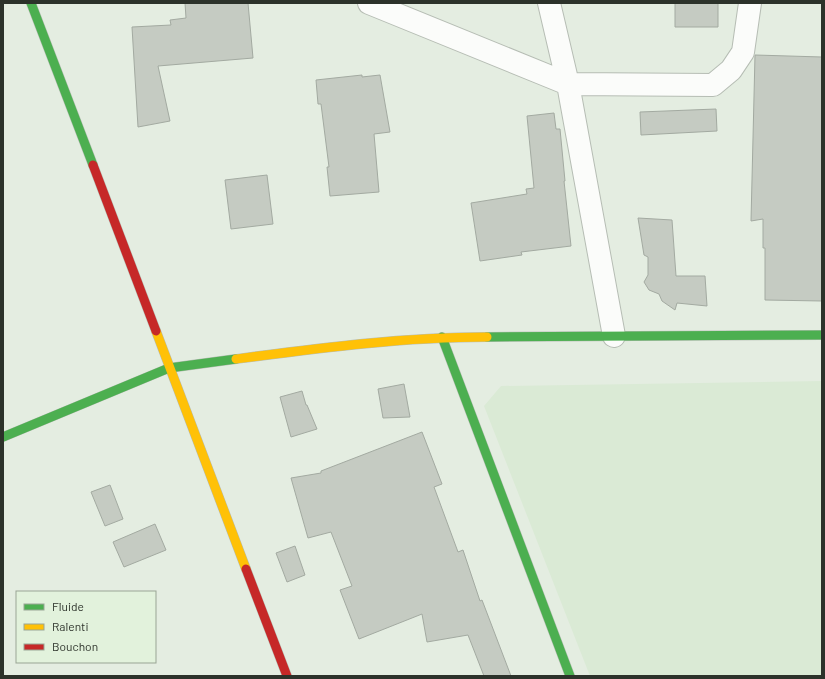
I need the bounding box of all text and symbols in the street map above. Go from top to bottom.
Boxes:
legend [16,591,156,663]
text: Fluide [52,599,84,613]
text: Ralenti [52,619,89,633]
text: Bouchon [52,639,98,653]

